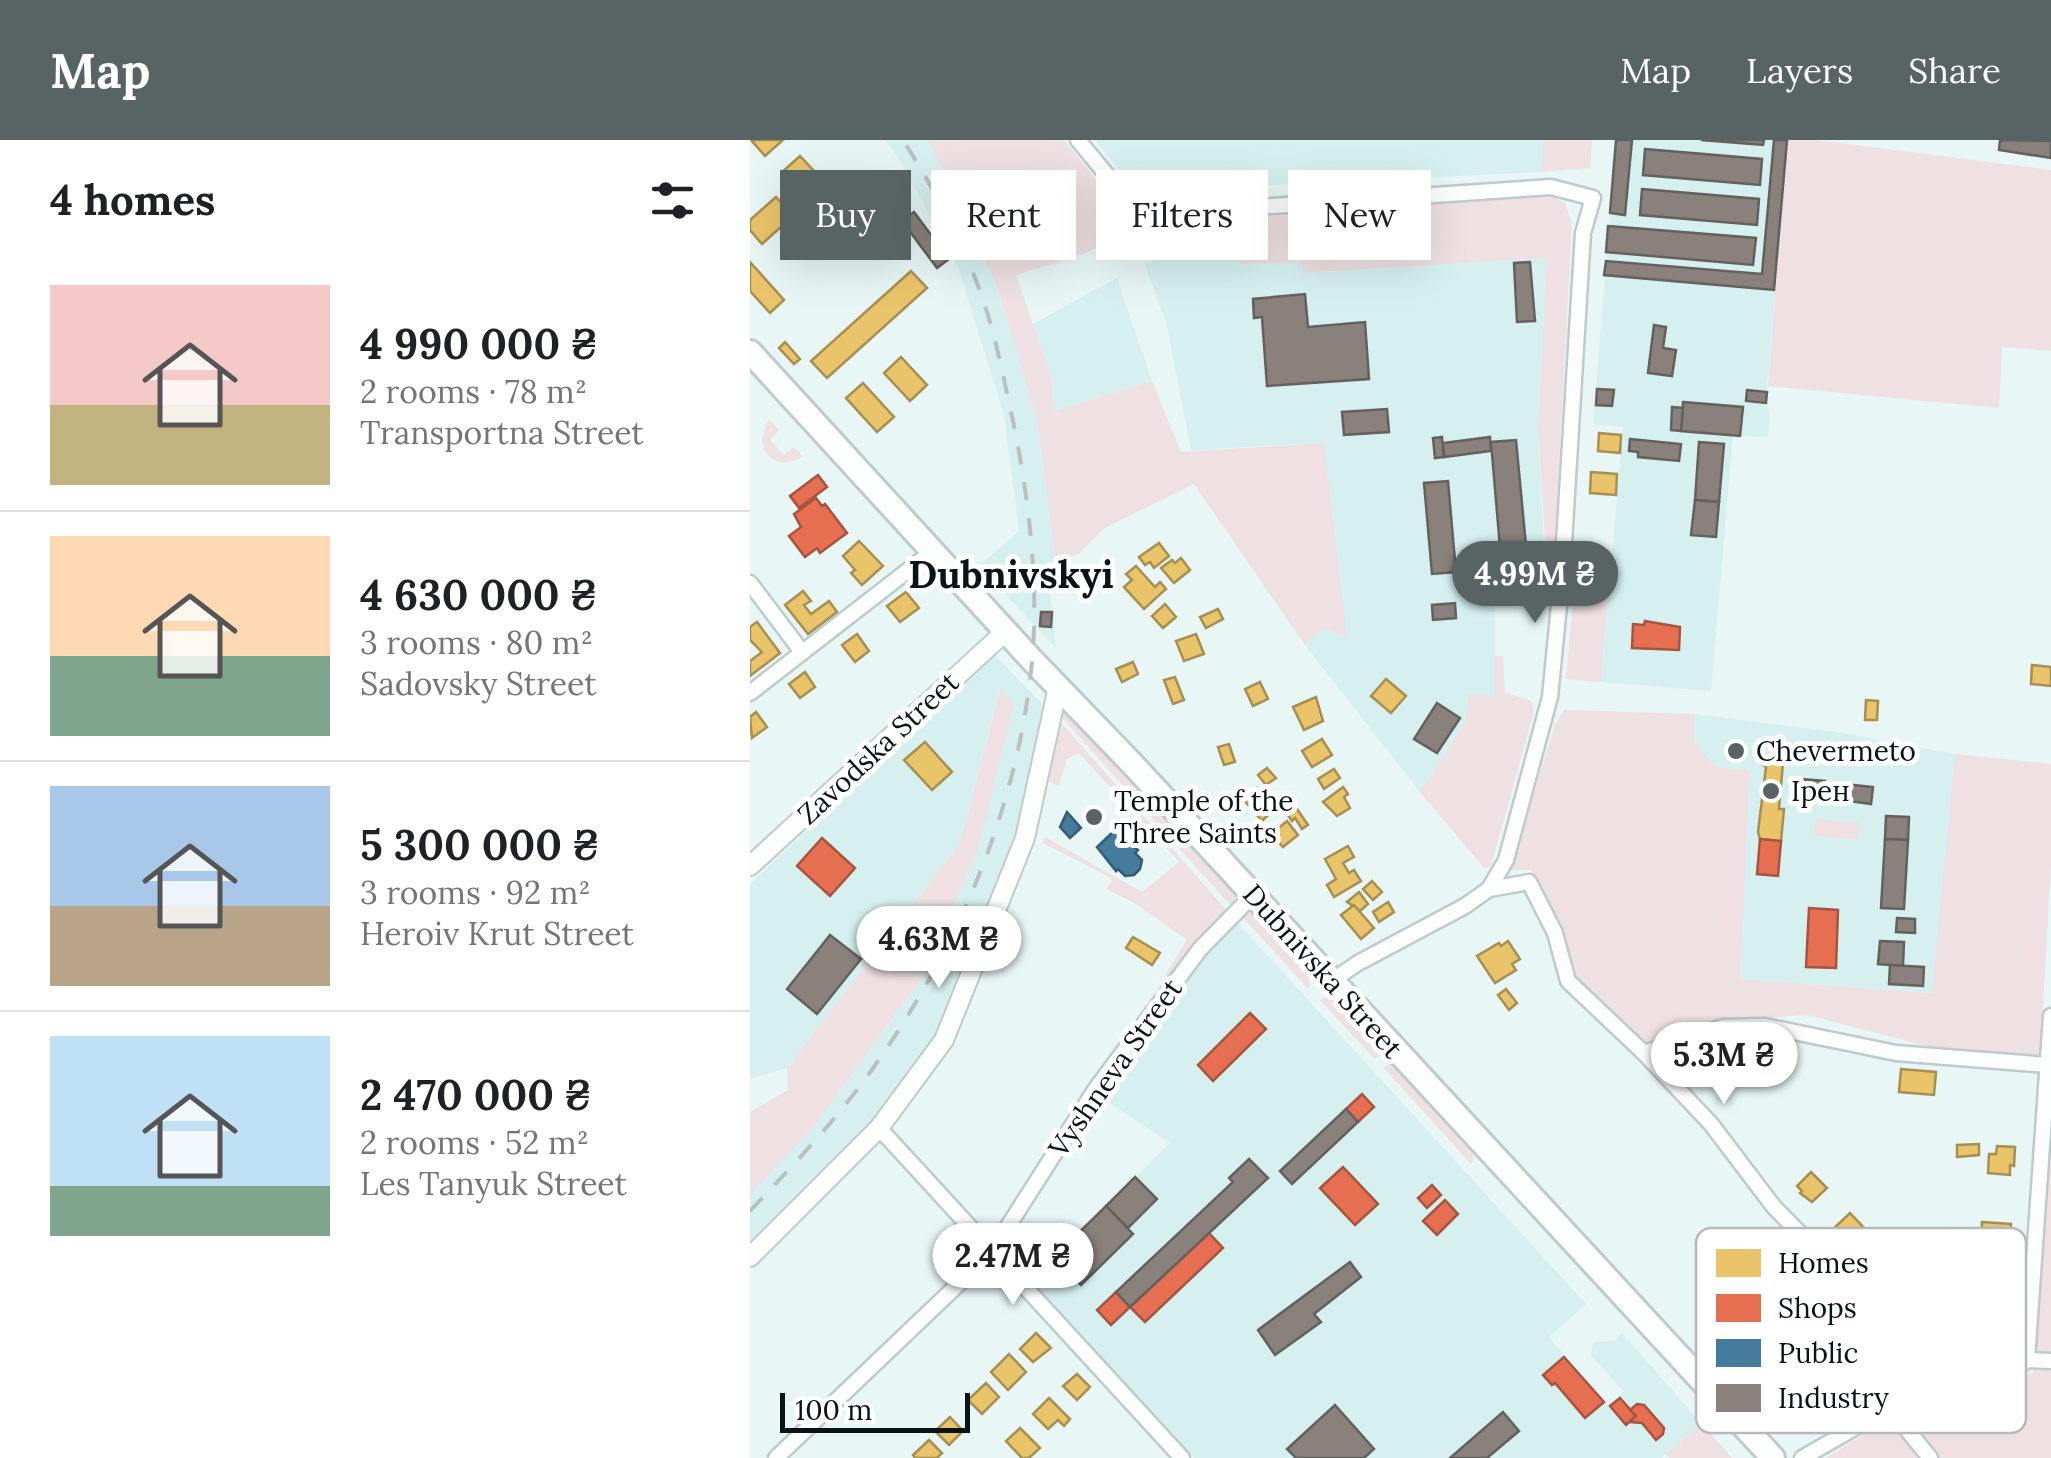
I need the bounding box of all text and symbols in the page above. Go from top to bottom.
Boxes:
text: Map [50,40,150,101]
text: Map [1620,48,1691,93]
text: Layers [1746,48,1853,93]
text: Share [1908,48,2001,93]
chip: Buy [780,170,911,260]
chip: Rent [931,170,1076,260]
chip: Filters [1096,170,1268,260]
chip: New [1288,170,1431,260]
text: 4 homes [50,173,215,227]
icon: filters [645,173,700,228]
text: 4 990 000 ₴ [360,317,598,371]
icon: home [130,325,250,445]
text: 2 rooms · 78 m² [360,371,587,412]
text: Transportna Street [360,412,644,453]
pin: 4.99M ₴ [1443,541,1627,626]
district label: Dubnivskyi [908,550,1114,599]
text: 4.99M ₴ [1474,553,1596,594]
text: 4 630 000 ₴ [360,568,597,622]
icon: home [130,576,250,696]
text: 3 rooms · 80 m² [360,622,593,663]
text: Sadovsky Street [360,663,597,704]
street label: Zavodska Street [790,664,966,832]
place label: Chevermeto [1756,733,1916,769]
marker: Chevermeto [1725,740,1747,762]
place label: Ірен [1791,773,1850,809]
marker: Ірен [1760,780,1782,802]
place label: Temple of the Three Saints [1114,783,1293,851]
marker: Temple of the Three Saints [1083,806,1105,828]
text: 5 300 000 ₴ [360,818,600,872]
icon: home [130,826,250,946]
text: 3 rooms · 92 m² [360,872,591,913]
street label: Dubnivska Street [1235,876,1411,1066]
pin: 4.63M ₴ [847,906,1031,991]
text: Heroiv Krut Street [360,913,634,954]
text: 4.63M ₴ [878,918,1000,959]
street label: Vyshneva Street [1040,972,1190,1165]
pin: 5.3M ₴ [1643,1022,1805,1107]
text: 5.3M ₴ [1673,1034,1775,1075]
text: 2 470 000 ₴ [360,1068,592,1122]
icon: home [130,1076,250,1196]
text: 2 rooms · 52 m² [360,1122,589,1163]
text: Les Tanyuk Street [360,1163,627,1204]
pin: 2.47M ₴ [921,1223,1105,1308]
legend [1696,1228,2026,1433]
text: 2.47M ₴ [955,1235,1071,1276]
text: Homes [1778,1245,1869,1281]
text: Shops [1778,1290,1857,1326]
text: Public [1778,1335,1858,1371]
text: Industry [1778,1380,1889,1416]
scale bar [780,1388,970,1432]
text: 100 m [795,1392,872,1428]

